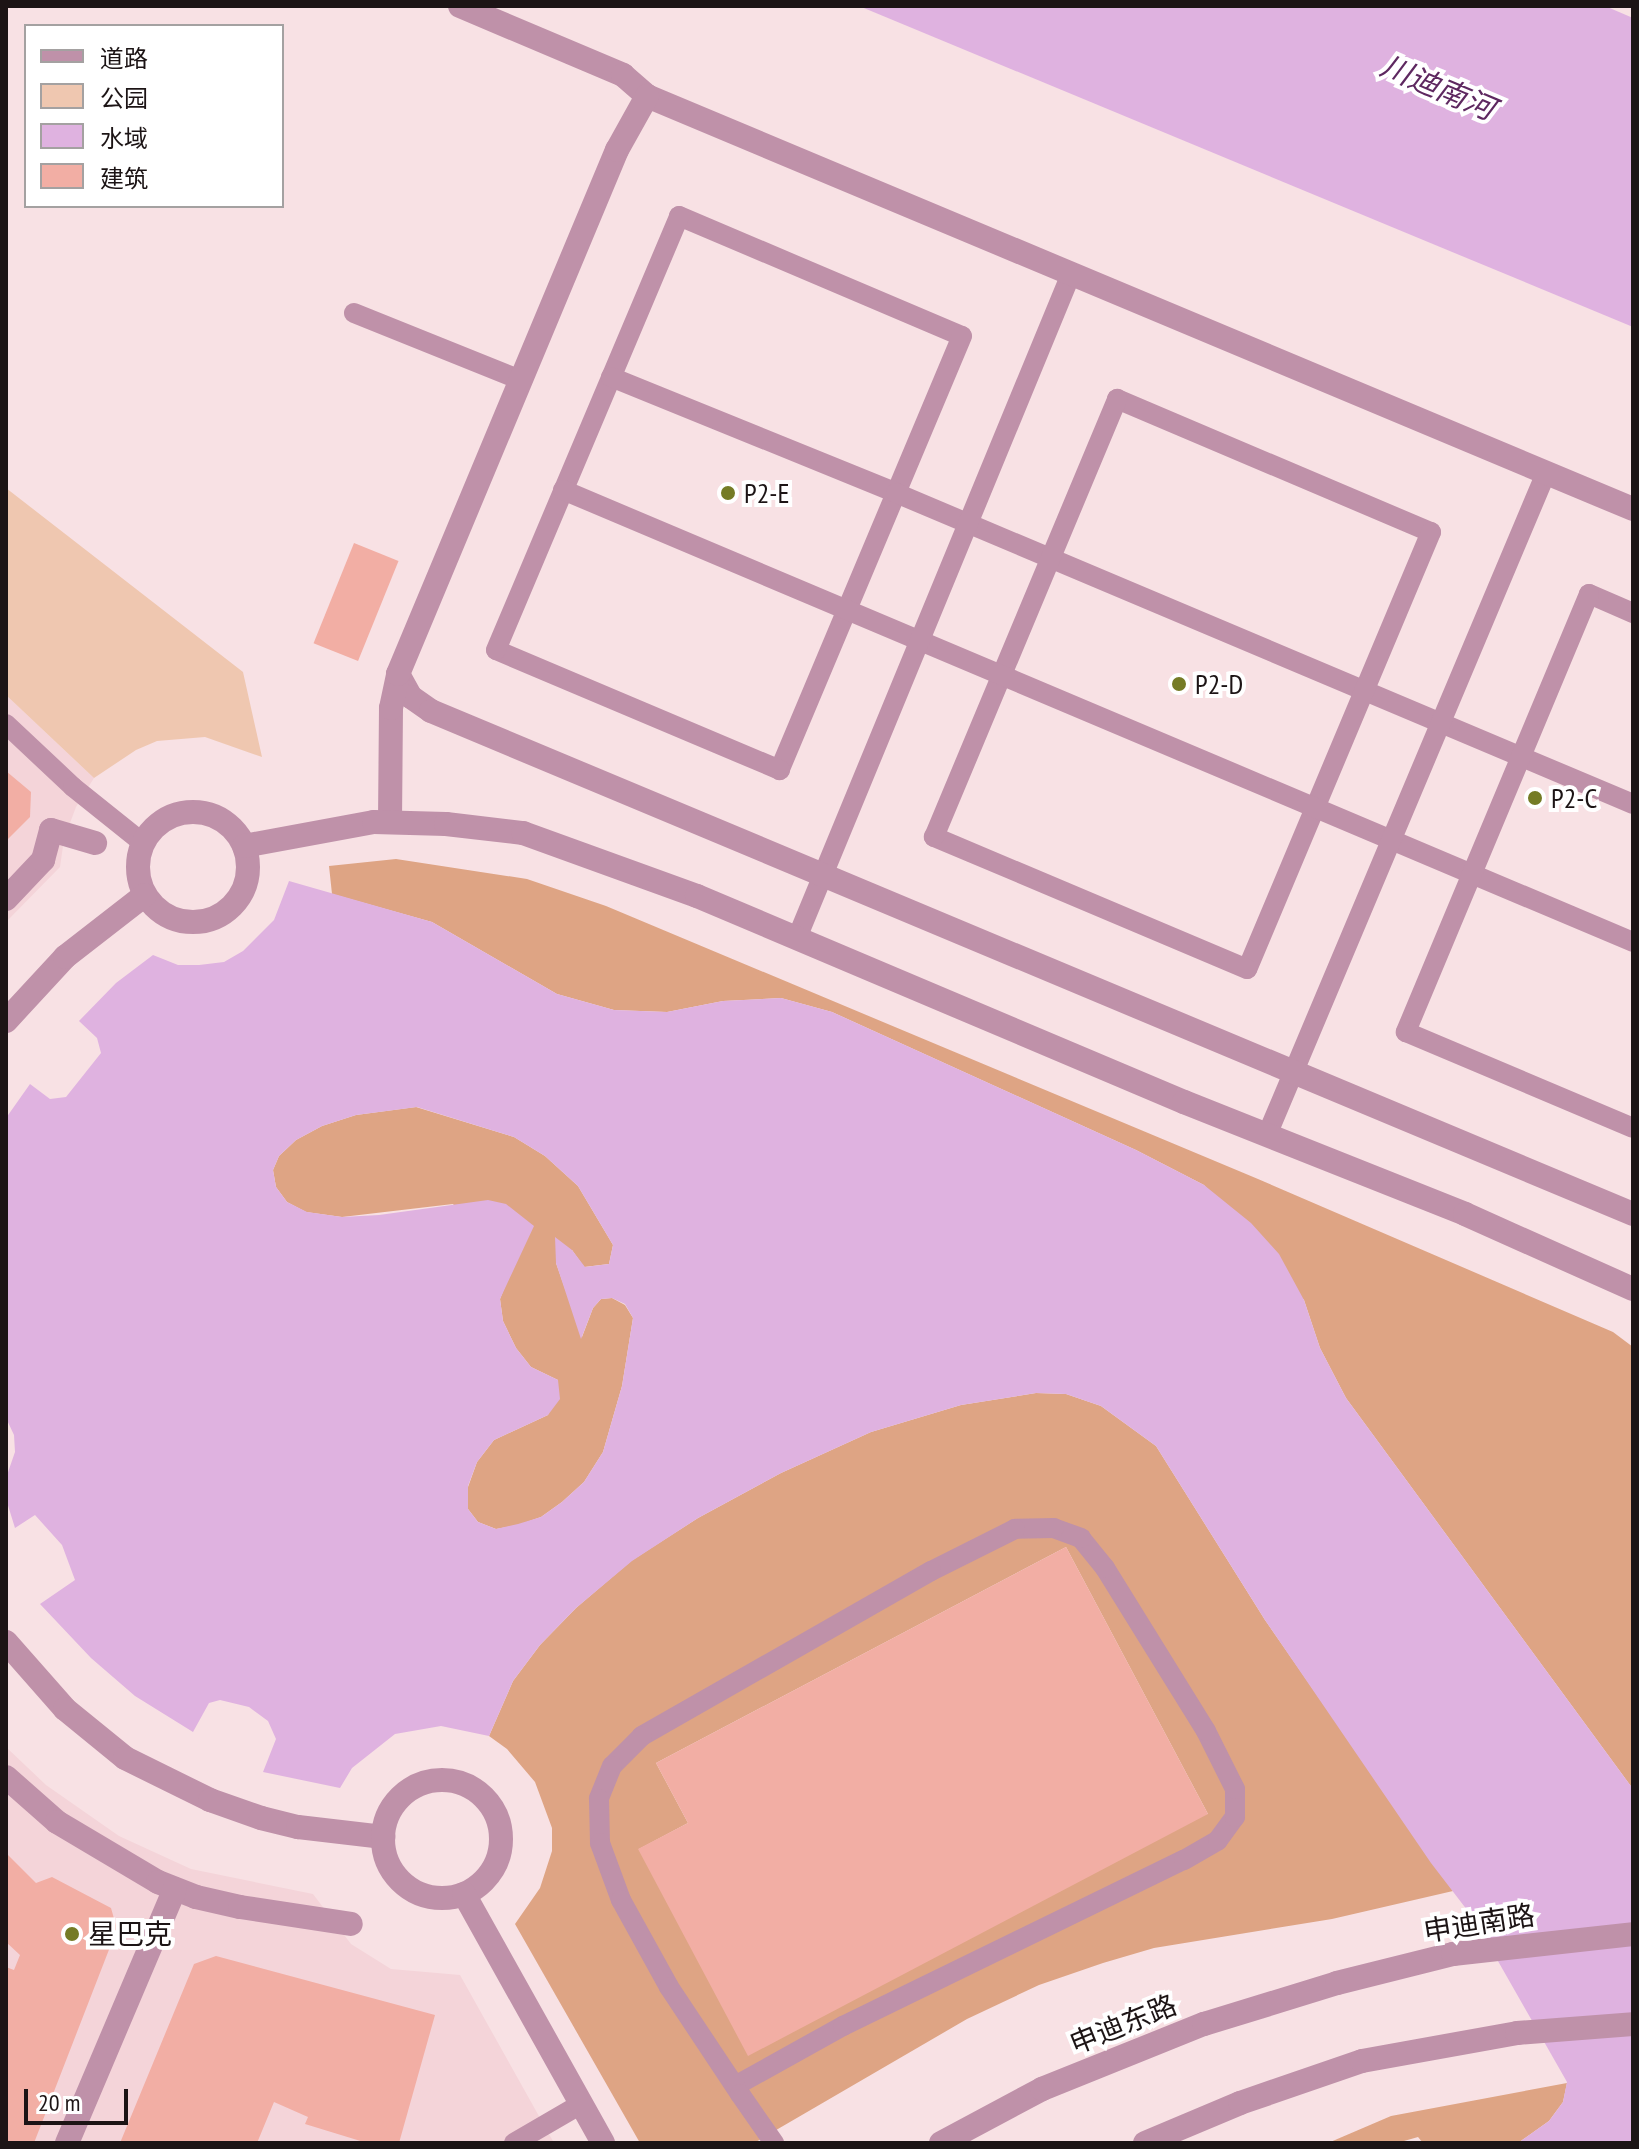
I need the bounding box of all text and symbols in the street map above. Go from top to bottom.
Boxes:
legend [24,24,284,208]
text: 道路 [100,43,148,74]
water label: 川迪南河 [1376,47,1500,127]
text: 公园 [100,83,148,114]
text: 水域 [100,123,148,154]
text: 建筑 [100,163,148,194]
place label: P2-E [744,476,789,510]
marker: P2-E [719,484,737,502]
place label: P2-D [1195,667,1243,701]
marker: P2-D [1170,675,1188,693]
place label: P2-C [1551,781,1597,815]
marker: P2-C [1526,789,1544,807]
street label: 申迪南路 [1421,1898,1537,1948]
place label: 星巴克 [88,1917,172,1951]
marker: 星巴克 [63,1925,81,1943]
street label: 申迪东路 [1065,1987,1181,2061]
scale bar [28,2073,132,2123]
text: 20 m [38,2087,80,2118]

